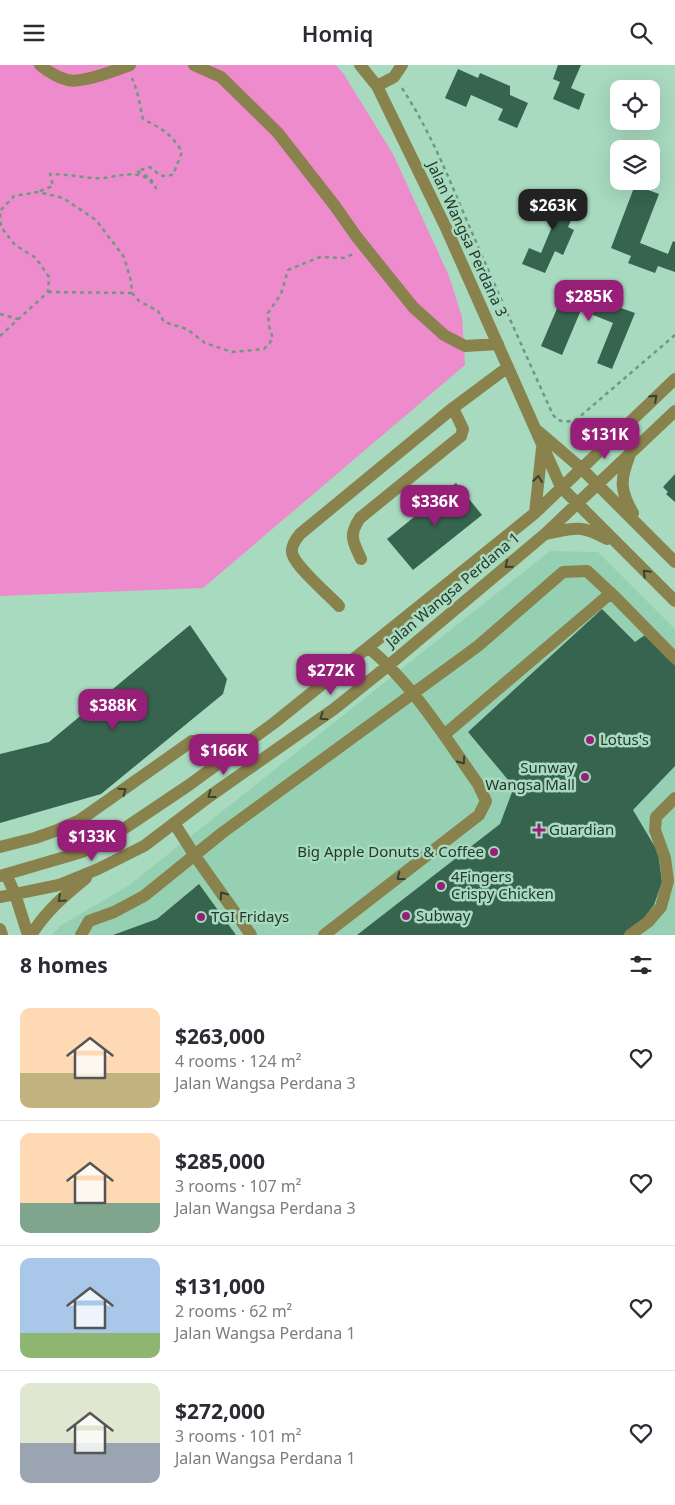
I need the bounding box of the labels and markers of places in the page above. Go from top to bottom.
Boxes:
pin: $263K [518,189,588,231]
pin: $285K [554,279,624,322]
pin: $131K [570,417,640,460]
pin: $336K [400,485,470,527]
pin: $272K [296,653,366,696]
pin: $388K [78,689,148,731]
place label: Lotus's [600,729,649,749]
pin: $166K [189,733,259,776]
marker: Lotus's [584,734,596,746]
place label: Sunway Wangsa Mall [485,757,575,794]
marker: Sunway Wangsa Mall [579,771,591,783]
pin: $133K [57,819,127,862]
place label: Guardian [549,819,614,839]
marker: Guardian [533,824,545,836]
place label: Big Apple Donuts & Coffee [297,841,484,861]
marker: Big Apple Donuts & Coffee [488,846,500,858]
place label: 4Fingers Crispy Chicken [451,866,554,903]
marker: 4Fingers Crispy Chicken [435,880,447,892]
place label: Subway [416,905,471,925]
place label: TGI Fridays [211,906,289,926]
marker: Subway [400,910,412,922]
marker: TGI Fridays [195,911,207,923]

